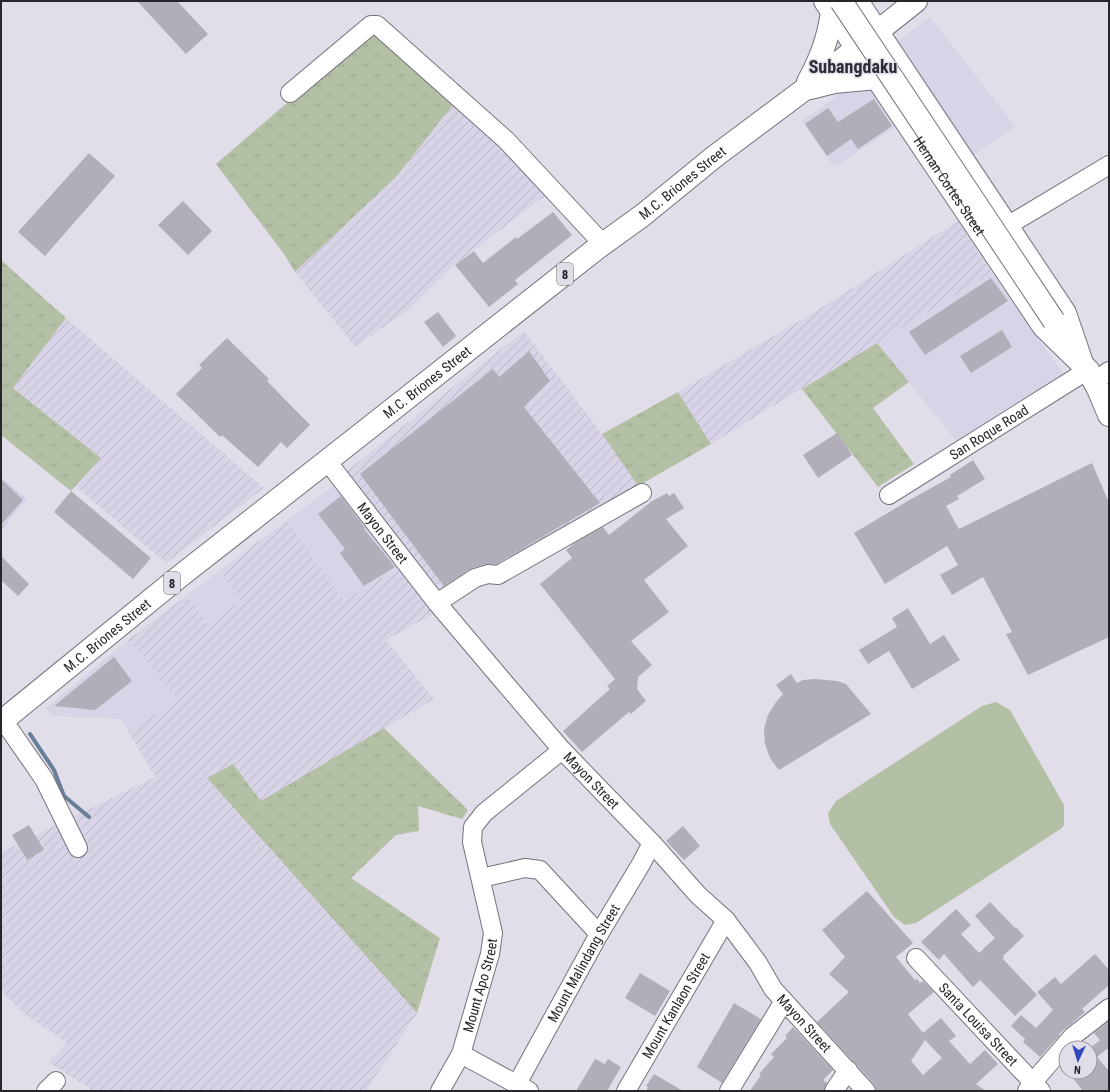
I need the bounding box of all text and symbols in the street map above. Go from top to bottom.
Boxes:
district label: Subangdaku [809,56,897,77]
street label: Hernan Cortes Street [910,134,988,239]
street label: M.C. Briones Street [636,143,729,223]
road number: 8 [557,263,573,285]
street label: M.C. Briones Street [380,343,474,422]
street label: San Roque Road [946,401,1031,463]
street label: Mayon Street [354,499,411,567]
road number: 8 [164,572,180,594]
street label: M.C. Briones Street [61,595,154,676]
street label: Mayon Street [560,749,623,812]
street label: Mount Malindang Street [544,901,623,1025]
street label: Mount Apo Street [460,937,500,1034]
street label: Mount Kanlaon Street [639,950,713,1061]
street label: Santa Louisa Street [936,980,1021,1069]
street label: Mayon Street [774,991,835,1056]
north arrow [1058,1040,1098,1080]
text: N [1073,1063,1081,1076]

